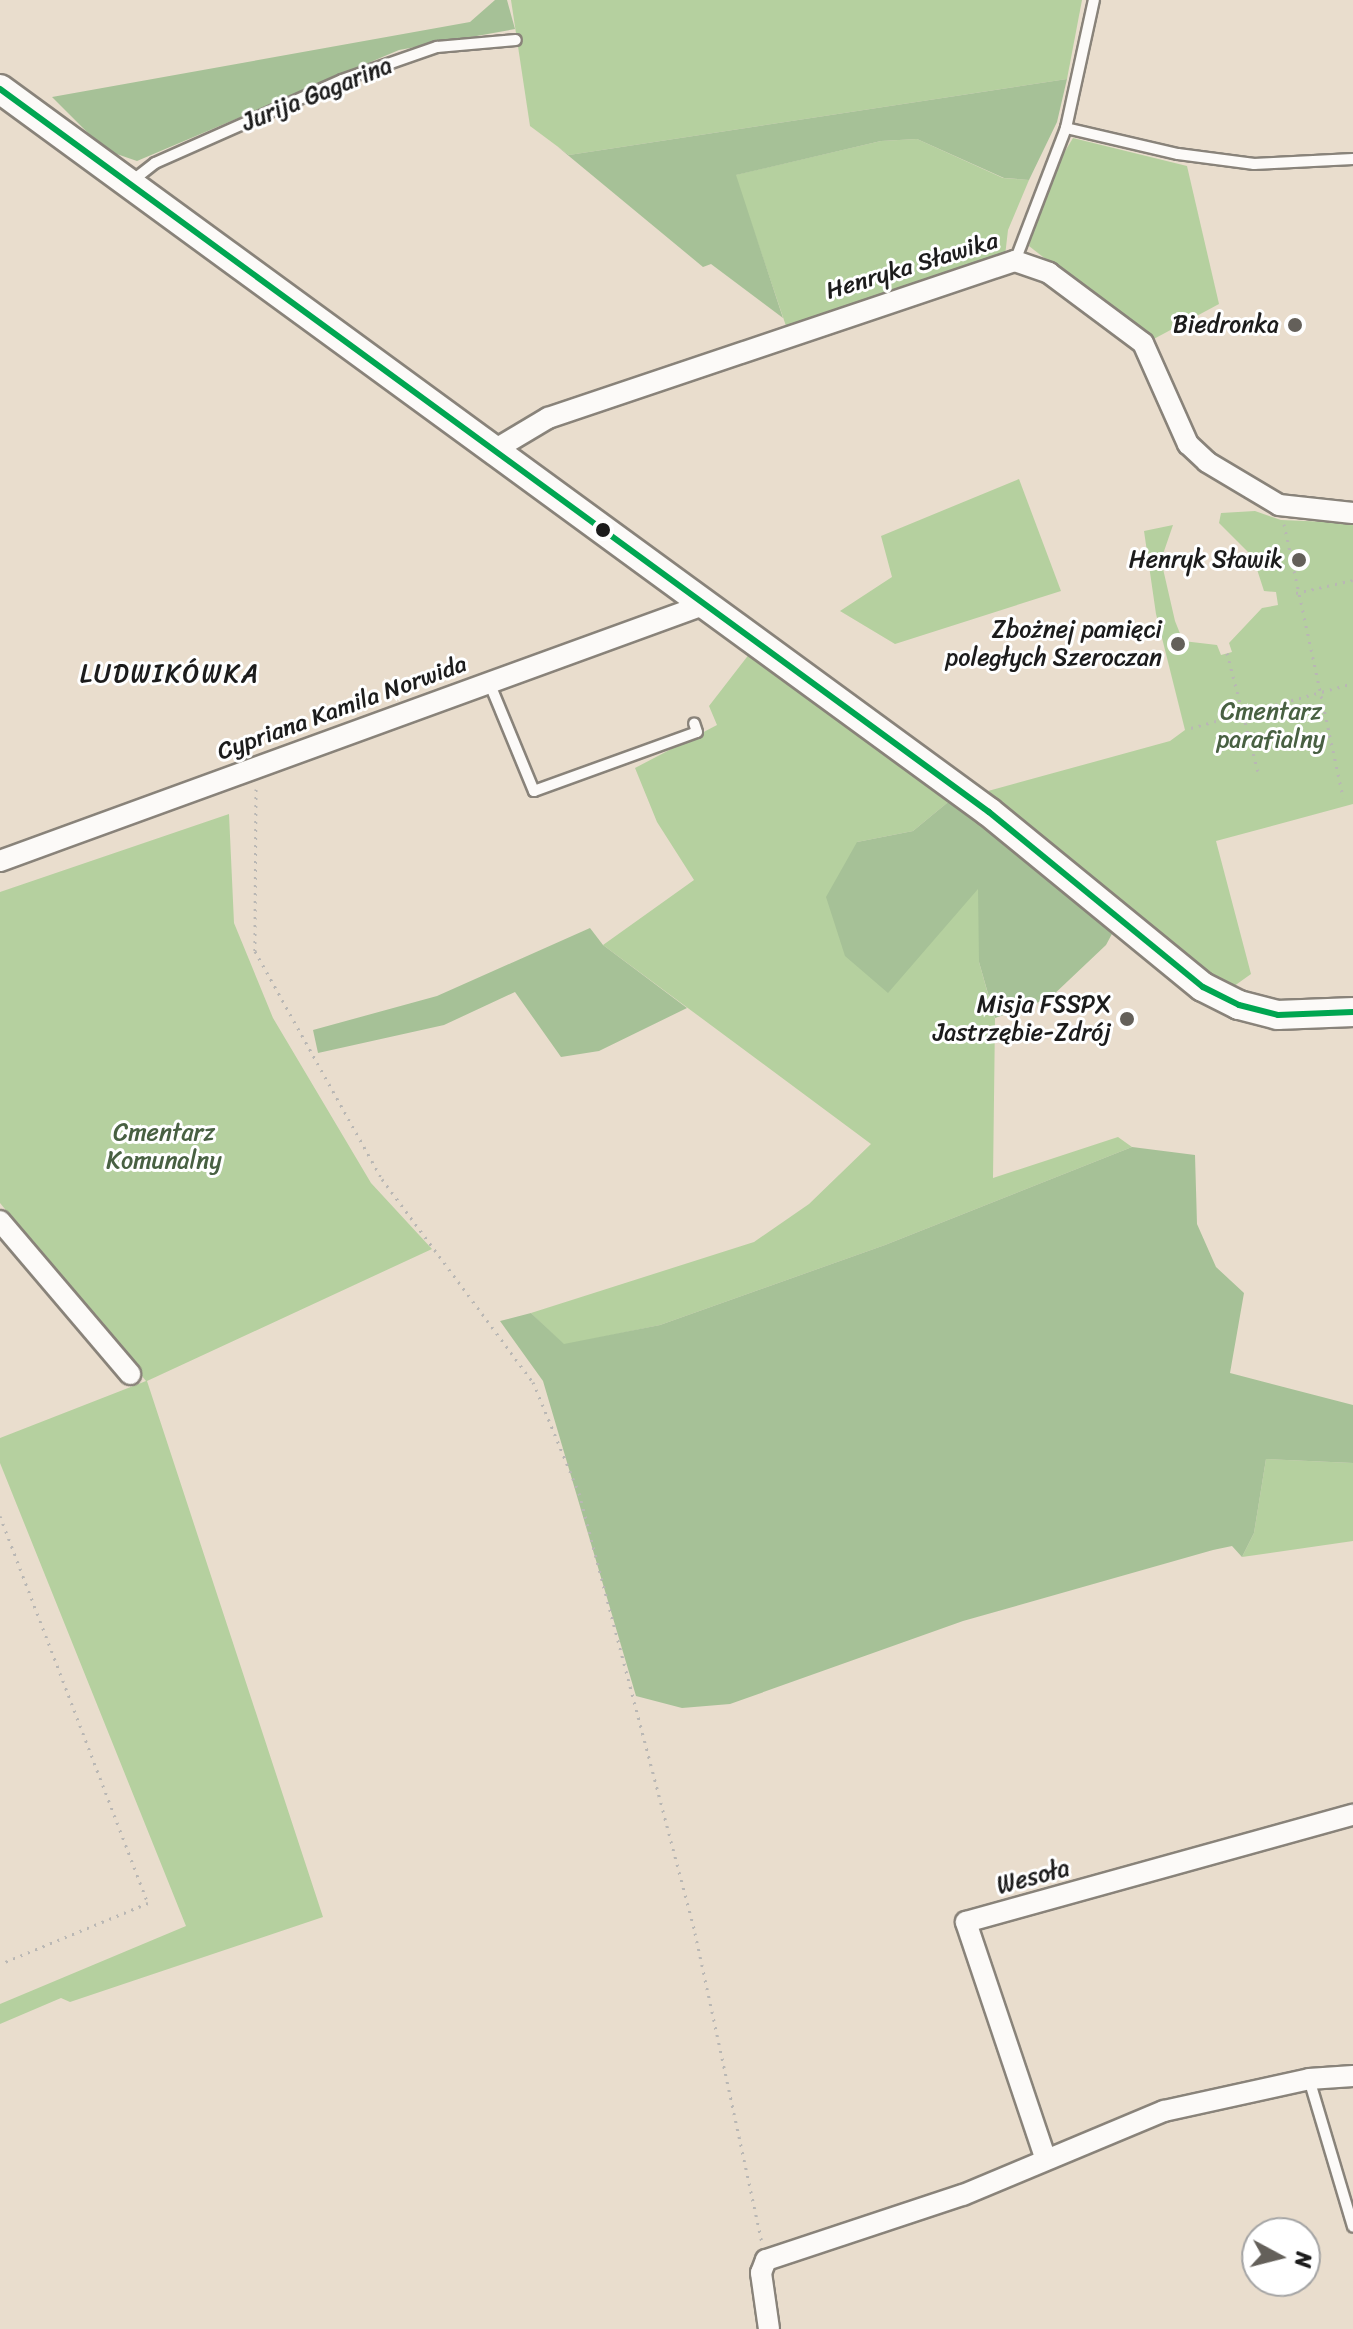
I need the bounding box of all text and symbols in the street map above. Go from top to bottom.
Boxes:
street label: Jurija Gagarina [238,51,396,137]
street label: Henryka Sławika [822,226,1002,306]
place label: Biedronka [1173,311,1279,339]
marker: Biedronka [1286,316,1304,334]
unlabelled marker [595,522,611,538]
place label: Henryk Sławik [1129,546,1283,574]
marker: Henryk Sławik [1290,551,1308,569]
place label: Zbożnej pamięci poległych Szeroczan [946,616,1162,672]
marker: Zbożnej pamięci poległych Szeroczan [1169,635,1187,653]
street label: Cypriana Kamila Norwida [213,649,471,767]
district label: LUDWIKÓWKA [80,658,260,690]
park label: Cmentarz parafialny [1217,698,1325,754]
place label: Misja FSSPX Jastrzębie-Zdrój [933,991,1111,1047]
marker: Misja FSSPX Jastrzębie-Zdrój [1118,1010,1136,1028]
park label: Cmentarz Komunalny [106,1119,222,1175]
street label: Wesoła [994,1854,1072,1900]
north arrow [1241,2217,1321,2297]
text: N [1283,2250,1324,2270]

